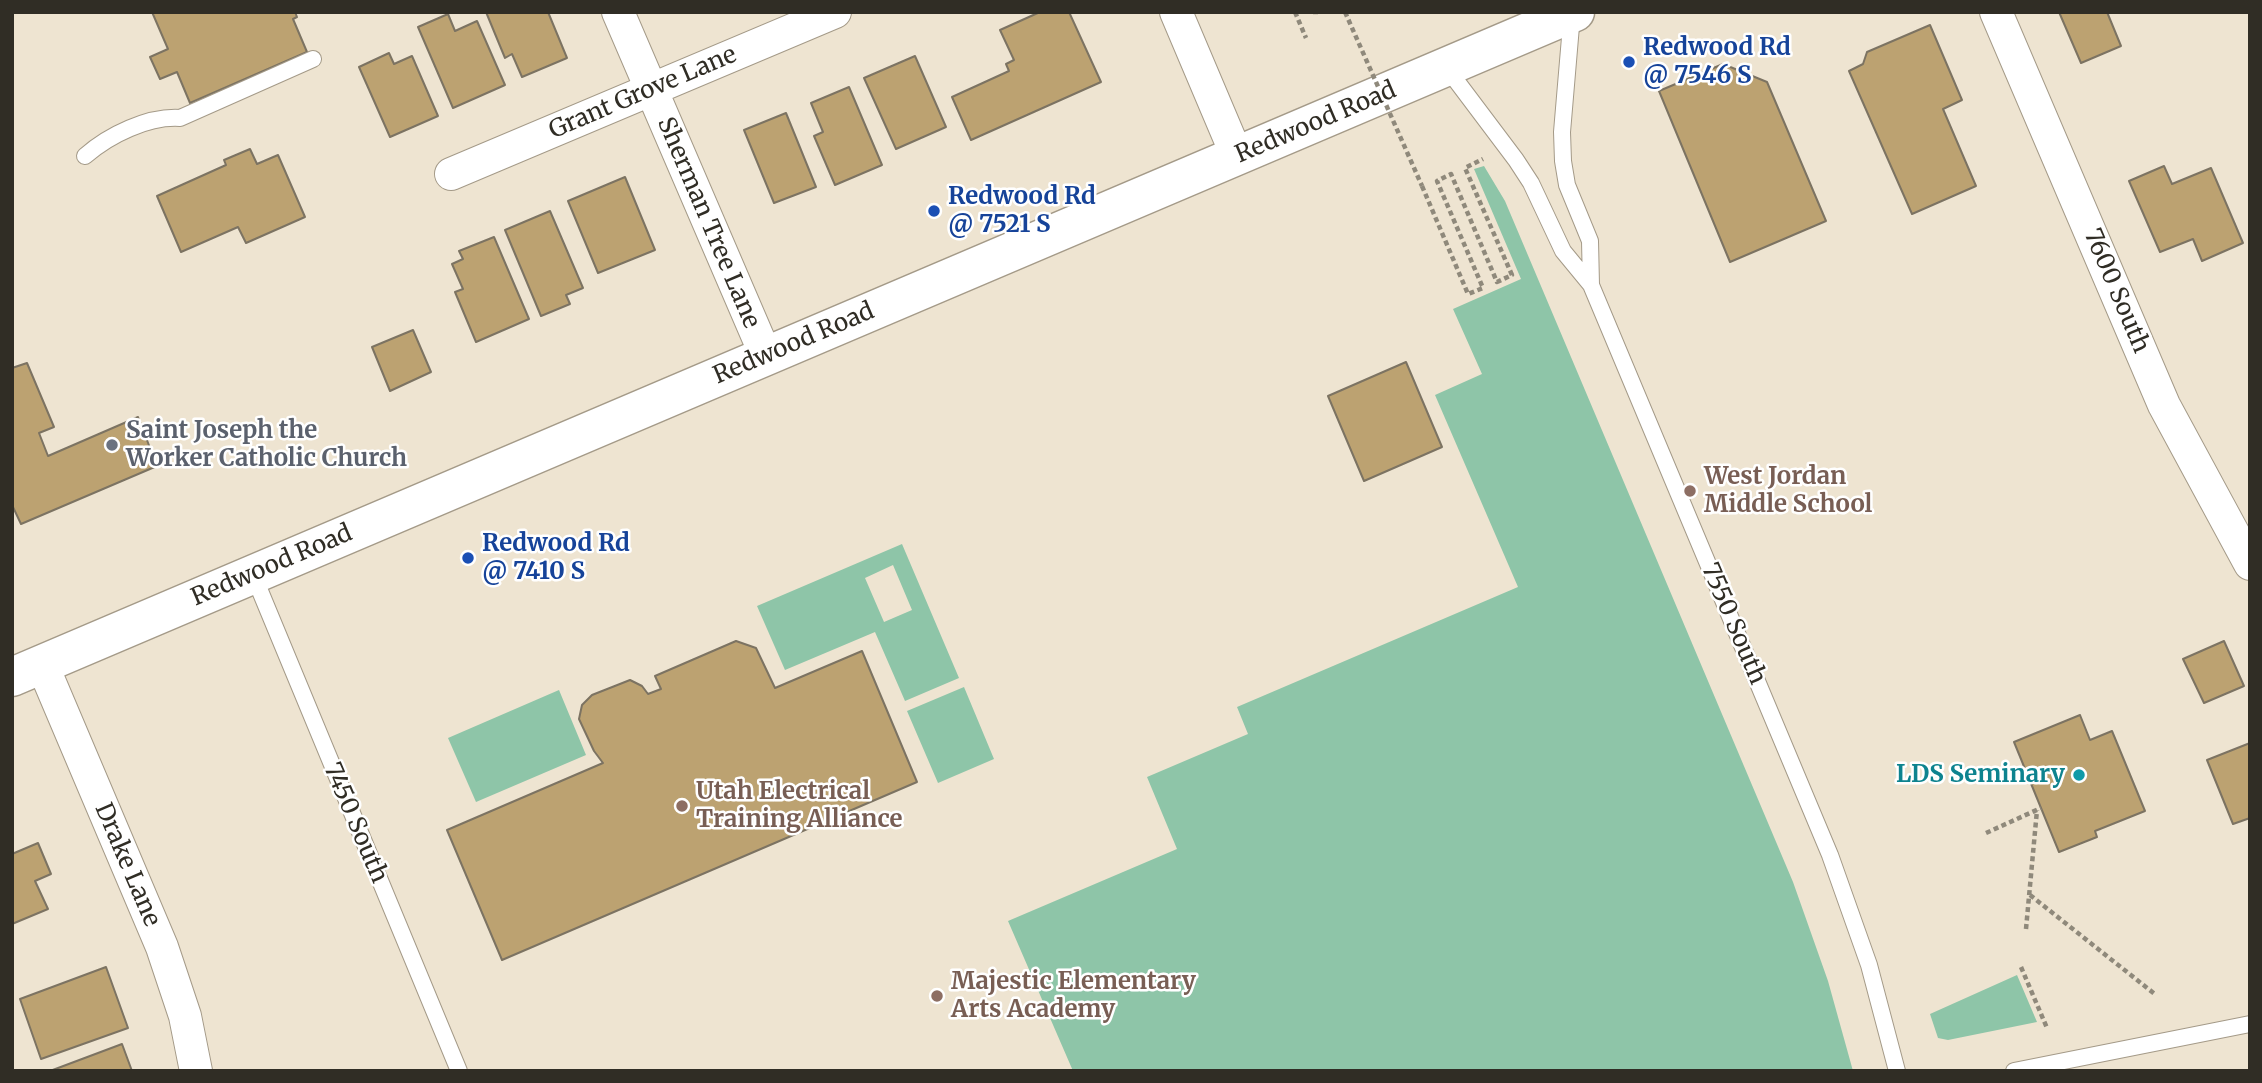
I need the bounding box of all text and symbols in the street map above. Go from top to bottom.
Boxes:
place label: Redwood Rd @ 7546 S [1643,34,1791,90]
street label: Grant Grove Lane [545,41,741,145]
marker: Redwood Rd @ 7546 S [1621,54,1637,70]
street label: Redwood Road [1231,76,1401,170]
street label: Sherman Tree Lane [651,113,765,333]
place label: Redwood Rd @ 7521 S [948,183,1096,239]
marker: Redwood Rd @ 7521 S [926,203,942,219]
street label: 7600 South [2077,225,2155,357]
street label: Redwood Road [709,297,879,391]
place label: Saint Joseph the Worker Catholic Church [126,417,407,473]
marker: Saint Joseph the Worker Catholic Church [104,437,120,453]
place label: West Jordan Middle School [1704,463,1872,519]
marker: West Jordan Middle School [1682,483,1698,499]
street label: Redwood Road [187,519,357,613]
place label: Redwood Rd @ 7410 S [482,530,630,586]
marker: Redwood Rd @ 7410 S [460,550,476,566]
street label: 7550 South [1695,559,1771,689]
street label: 7450 South [317,759,393,887]
place label: LDS Seminary [1896,761,2065,789]
marker: LDS Seminary [2071,767,2087,783]
place label: Utah Electrical Training Alliance [696,778,903,834]
marker: Utah Electrical Training Alliance [674,798,690,814]
street label: Drake Lane [88,799,166,931]
place label: Majestic Elementary Arts Academy [951,968,1196,1024]
marker: Majestic Elementary Arts Academy [929,988,945,1004]

